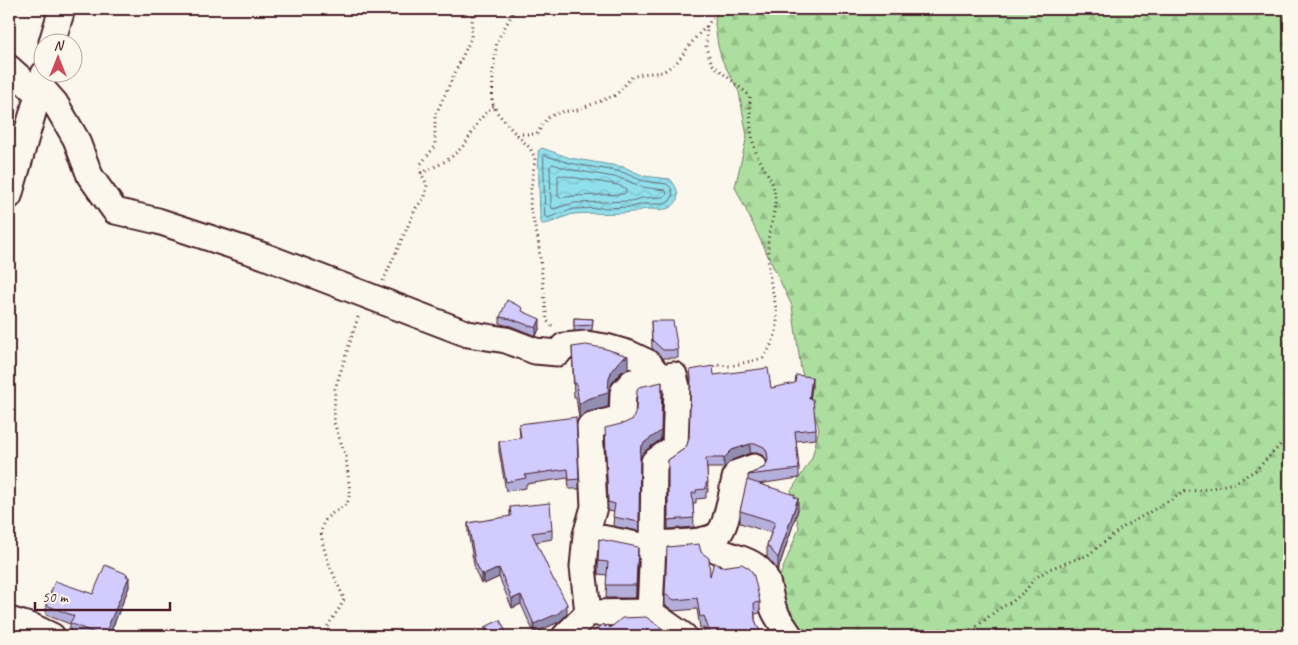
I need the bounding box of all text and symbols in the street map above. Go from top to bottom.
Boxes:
north arrow [32,32,82,82]
text: N [54,37,65,54]
scale bar [35,580,170,612]
text: 50 m [42,588,69,607]

